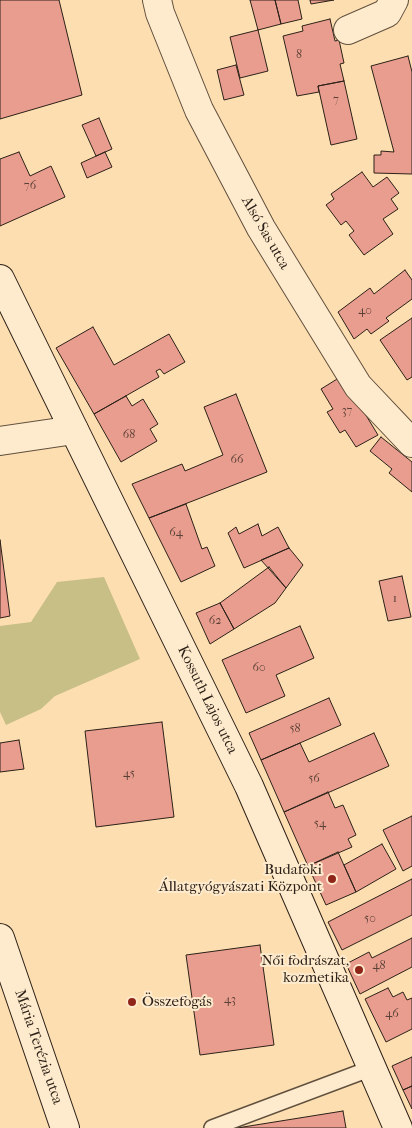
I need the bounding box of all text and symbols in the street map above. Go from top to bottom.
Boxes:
house number: 8 [296,48,302,62]
house number: 7 [333,93,339,107]
house number: 76 [24,179,36,193]
street label: Alsó Sas utca [237,193,293,273]
house number: 40 [358,304,372,318]
house number: 37 [342,404,352,418]
house number: 68 [123,428,135,442]
house number: 66 [231,453,243,467]
house number: 64 [169,526,183,540]
house number: 1 [393,592,397,606]
house number: 62 [209,614,221,628]
street label: Kossuth Lajos utca [173,643,241,757]
house number: 60 [252,661,266,675]
house number: 58 [289,722,301,736]
house number: 45 [123,767,135,781]
house number: 56 [308,772,320,786]
house number: 54 [314,817,326,831]
place label: Budafoki Állatgyógyászati Központ [159,861,322,896]
marker: Budafoki Állatgyógyászati Központ [326,873,338,885]
house number: 50 [364,912,376,926]
place label: Női fodrászat, kozmetika [261,952,349,987]
house number: 48 [372,959,386,973]
marker: Női fodrászat, kozmetika [353,964,365,976]
street label: Mária Terézia utca [10,987,66,1107]
place label: Összefogás [142,993,212,1011]
house number: 43 [224,993,236,1007]
marker: Összefogás [126,996,138,1008]
house number: 46 [385,1007,399,1021]

